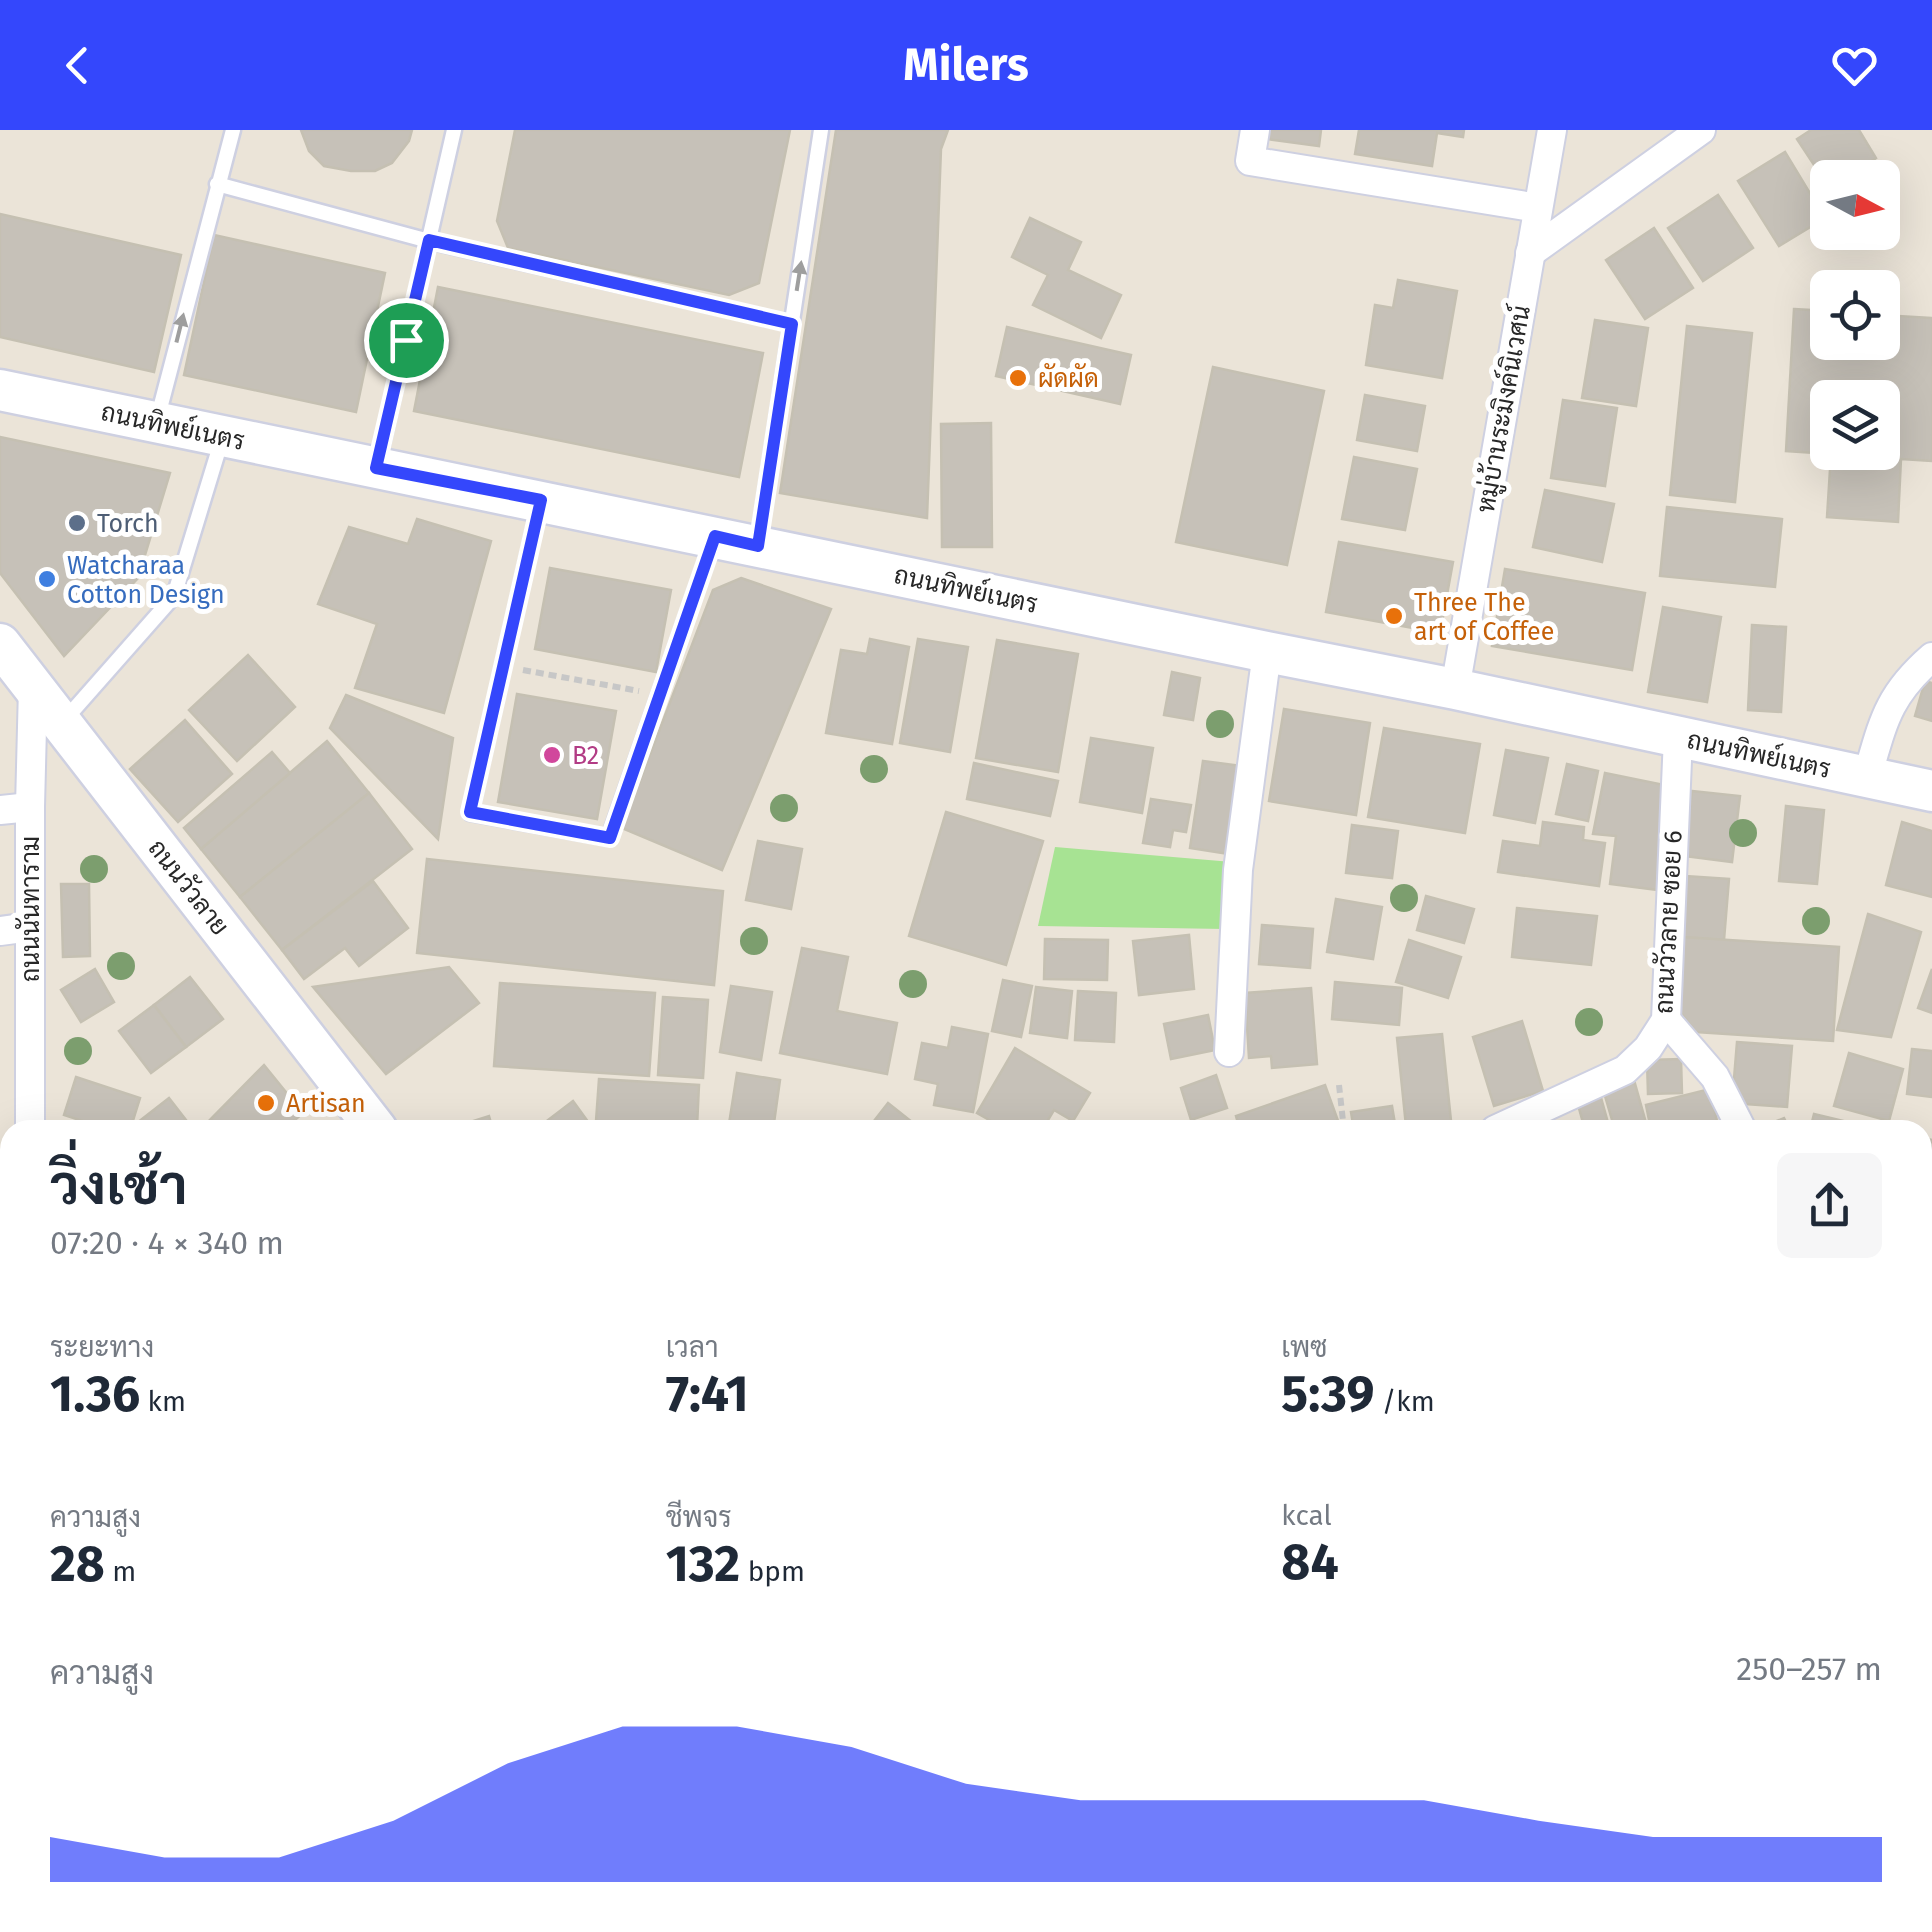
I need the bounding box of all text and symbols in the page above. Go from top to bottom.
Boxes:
icon: back [50,38,105,93]
text: Milers [903,38,1029,92]
icon: heart [1827,38,1882,93]
north arrow [1810,160,1900,250]
map controls [1810,160,1900,470]
one-way arrow [791,260,807,291]
button: locate [1810,270,1900,360]
pin [364,298,449,383]
street label: หมู่บ้านระมิงค์นิเวศน์ [1468,303,1539,516]
one-way arrow [173,313,189,344]
icon: arrive [379,313,434,368]
place label: ผัดผัด [1038,362,1099,394]
marker: ผัดผัด [1007,367,1029,389]
button: layers [1810,380,1900,470]
street label: ถนนทิพย์เนตร [98,394,248,457]
place label: Torch [97,509,159,539]
marker: Torch [66,512,88,534]
place label: Watcharaa Cotton Design [67,551,225,610]
street label: ถนนทิพย์เนตร [891,557,1041,620]
marker: Watcharaa Cotton Design [36,568,58,590]
place label: Three The art of Coffee [1414,588,1554,647]
marker: Three The art of Coffee [1383,605,1405,627]
street label: ถนนทิพย์เนตร [1684,722,1834,785]
place label: B2 [572,741,599,771]
marker: B2 [541,744,563,766]
street label: ถนนวัวลาย ซอย 6 [1647,829,1689,1015]
street label: ถนนวัวลาย [142,833,236,941]
street label: ถนนนันทาราม [14,836,46,982]
place label: Artisan [286,1089,366,1119]
marker: Artisan [255,1092,277,1114]
text: วิ่งเช้า [50,1153,188,1219]
button: share [1777,1153,1882,1258]
text: 07:20 · 4 × 340 m [50,1224,284,1262]
text: ระยะทาง [50,1331,154,1364]
text: เวลา [666,1331,719,1364]
text: เพซ [1281,1331,1327,1364]
text: 1.36 [50,1364,140,1424]
text: 7:41 [666,1364,749,1424]
text: 5:39 [1281,1364,1374,1424]
text: km [140,1385,186,1418]
text: /km [1374,1385,1435,1418]
text: kcal [1281,1499,1332,1532]
text: ความสูง [50,1501,141,1534]
text: ชีพจร [666,1501,732,1534]
text: 84 [1281,1532,1339,1592]
text: 28 [50,1534,105,1594]
text: 132 [666,1534,740,1594]
text: m [105,1555,136,1588]
text: bpm [740,1555,805,1588]
text: 250–257 m [1736,1650,1882,1688]
text: ความสูง [50,1654,154,1692]

